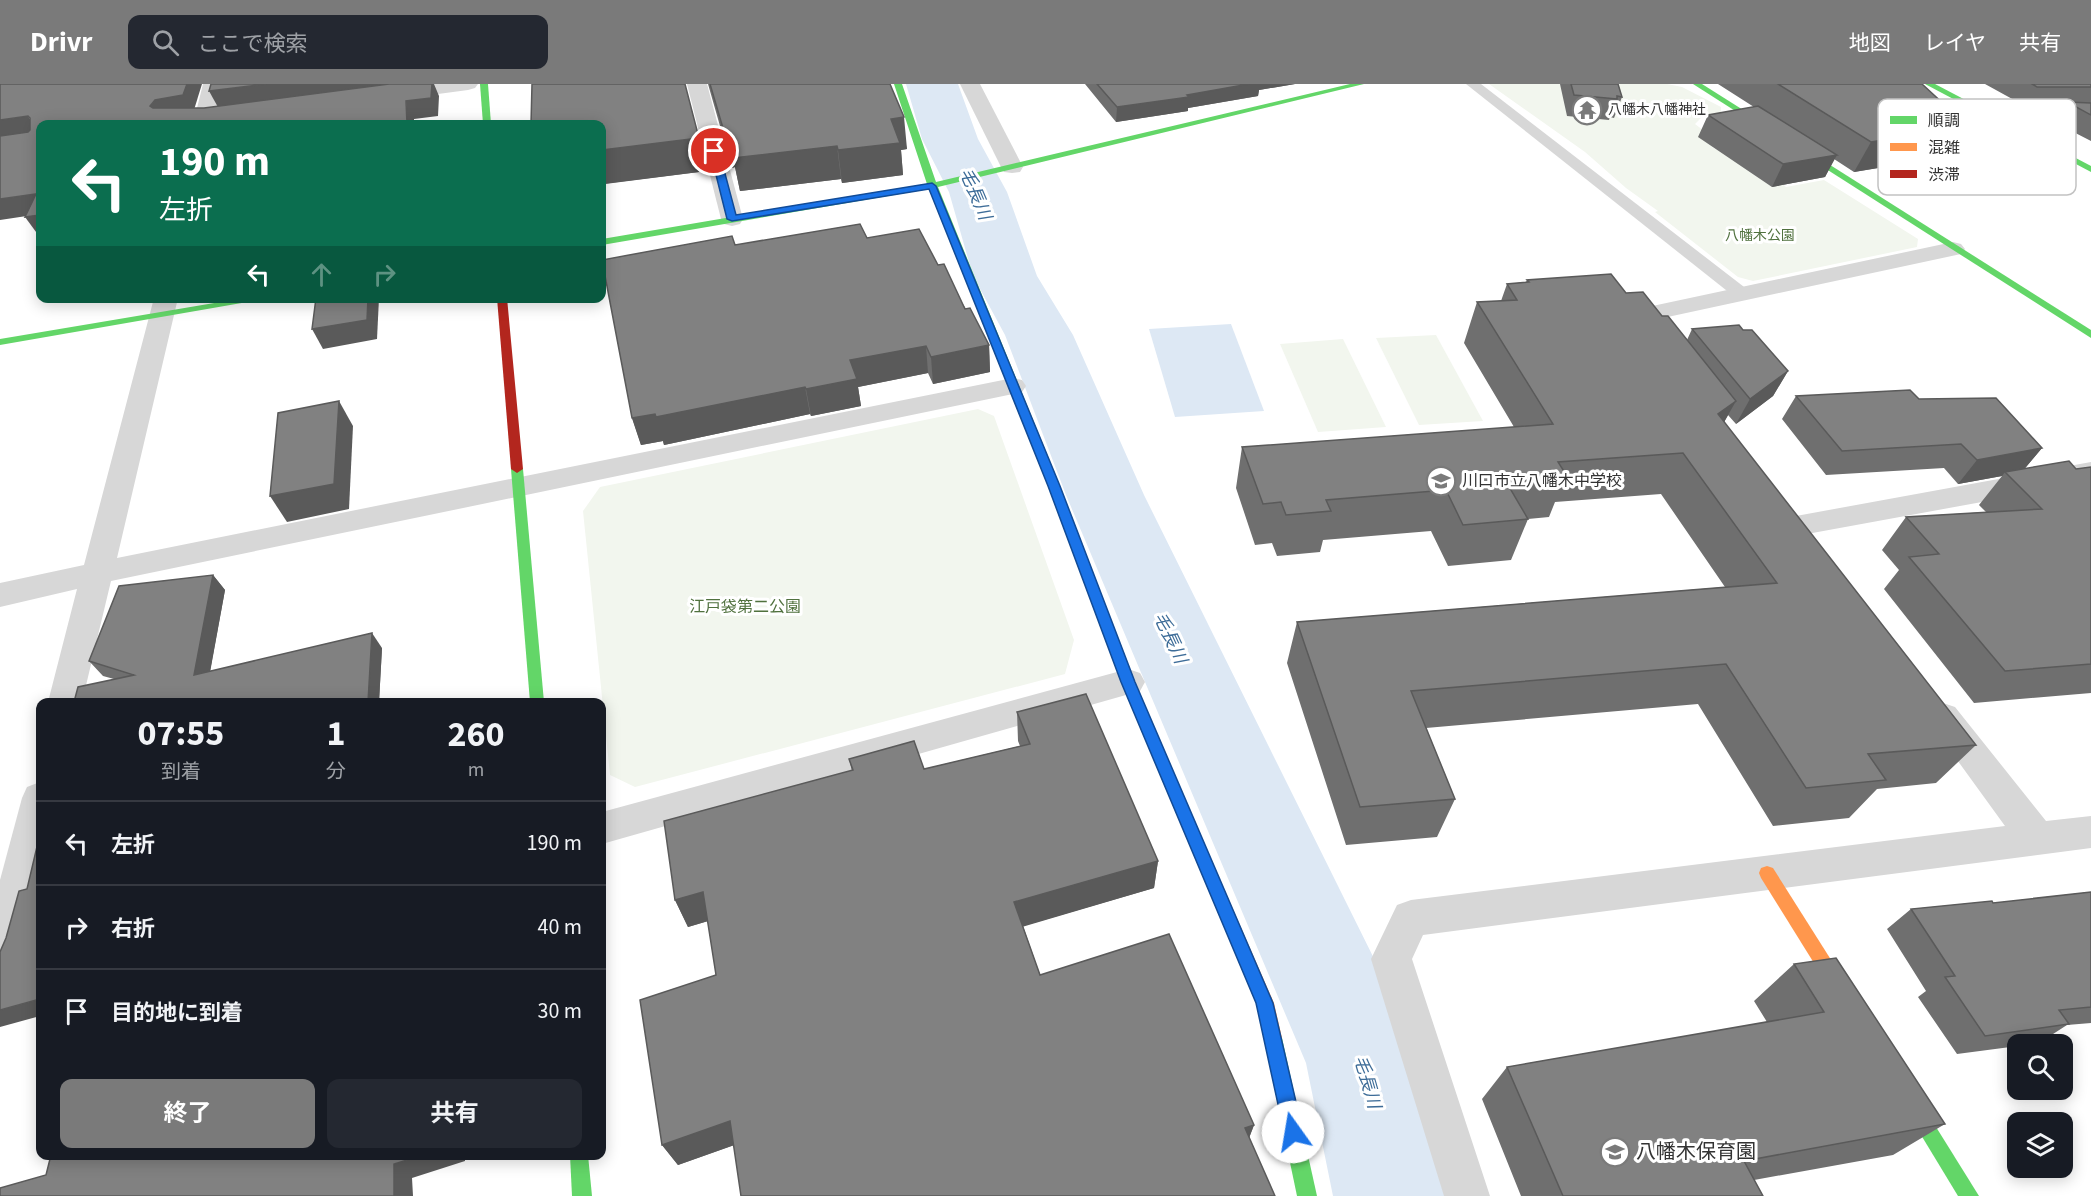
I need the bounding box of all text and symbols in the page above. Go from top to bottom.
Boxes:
search box [128,15,548,69]
text: Drivr [30,22,92,62]
icon: search [149,26,182,59]
text: ここで検索 [197,28,307,60]
text: 地図 [1849,28,1891,58]
text: レイヤ [1924,28,1986,58]
text: 共有 [2019,28,2061,58]
temple icon: 八幡木八幡神社 [1571,94,1603,126]
legend [1878,99,2076,195]
place label: 八幡木八幡神社 [1608,100,1706,120]
text: 順調 [1928,110,1960,132]
pin [688,125,739,176]
text: 190 m [159,132,270,192]
icon: arrive [697,134,730,167]
text: 混雑 [1928,137,1960,159]
icon: left [60,144,138,222]
water label: 毛長川 [953,164,998,226]
text: 渋滞 [1928,164,1960,186]
text: 左折 [159,191,213,230]
park label: 八幡木公園 [1725,226,1795,246]
icon: left [242,258,275,291]
icon: ahead [305,258,338,291]
icon: right [368,258,401,291]
school or university icon: 川口市立八幡木中学校 [1425,465,1457,497]
place label: 川口市立八幡木中学校 [1462,470,1622,492]
park label: 江戸袋第二公園 [689,596,801,618]
water label: 毛長川 [1147,608,1194,670]
text: 07:55 [138,708,224,759]
text: 1 [326,708,345,759]
text: 260 [447,709,504,760]
text: m [468,756,484,784]
text: 到着 [161,758,201,786]
text: 分 [326,758,346,786]
icon: left [60,827,93,860]
text: 190 m [527,827,582,859]
text: 左折 [111,829,155,861]
icon: right [60,911,93,944]
text: 40 m [537,911,582,943]
text: 右折 [111,913,155,945]
icon: arrive [60,995,93,1028]
text: 30 m [537,995,582,1027]
text: 目的地に到着 [111,997,243,1029]
map controls [2007,1034,2073,1178]
button: search [2007,1034,2073,1100]
water label: 毛長川 [1348,1053,1387,1113]
button: 終了 [60,1079,315,1148]
button: 共有 [327,1079,582,1148]
position arrow [1261,1100,1325,1164]
button: layers [2007,1112,2073,1178]
school or university icon: 八幡木保育園 [1599,1136,1631,1168]
place label: 八幡木保育園 [1636,1138,1756,1166]

